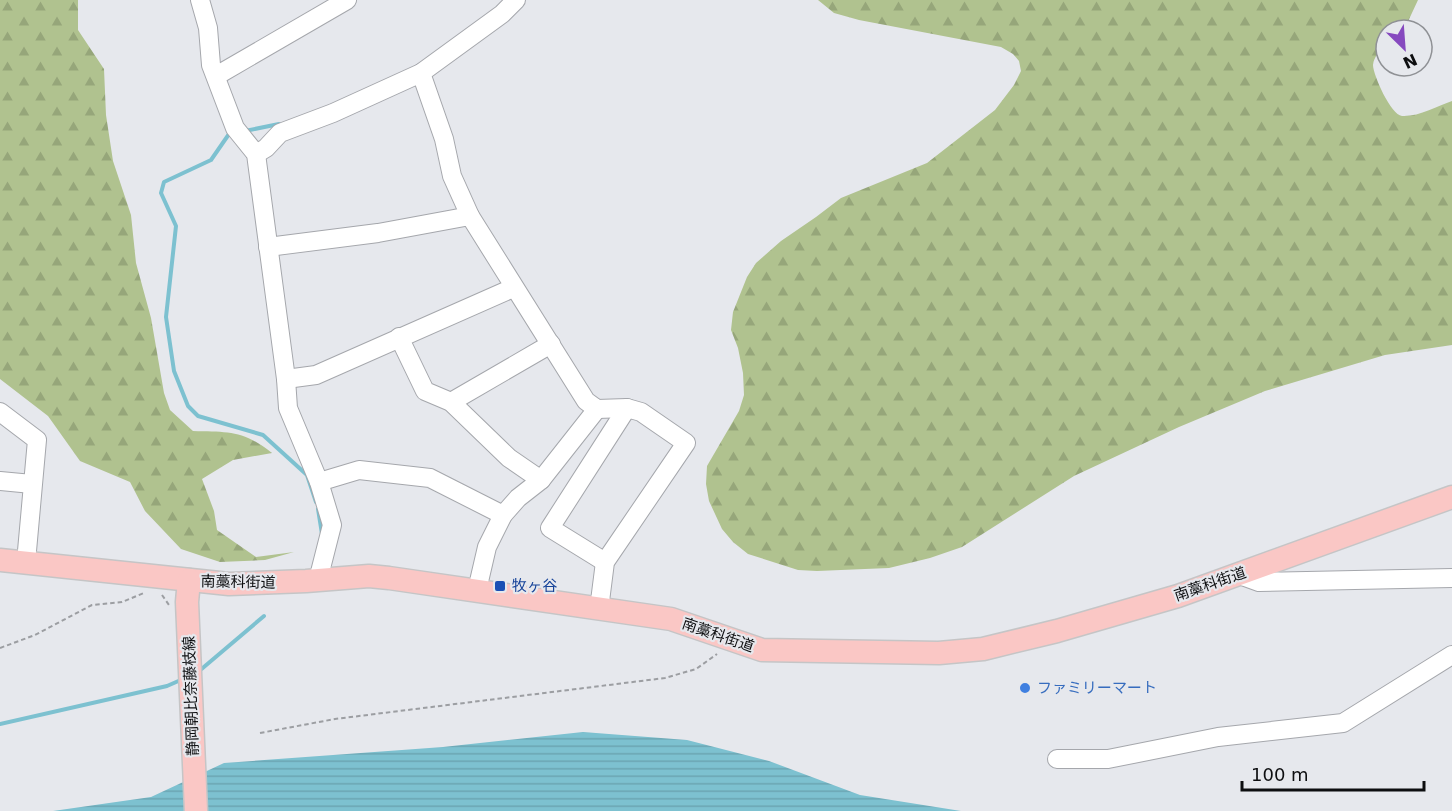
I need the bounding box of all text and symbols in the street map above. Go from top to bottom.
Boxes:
north arrow [1374,18,1434,78]
text: N [1400,50,1420,73]
street label: 南藁科街道 [1172,563,1248,605]
street label: 南藁科街道 [200,572,276,592]
place label: 牧ヶ谷 [512,577,557,595]
marker: 牧ヶ谷 [493,579,507,593]
street label: 南藁科街道 [680,614,756,656]
street label: 静岡朝比奈藤枝線 [180,636,202,756]
place label: ファミリーマート [1037,679,1157,697]
marker: ファミリーマート [1018,681,1032,695]
scale bar [1242,754,1424,792]
text: 100 m [1251,764,1309,785]

